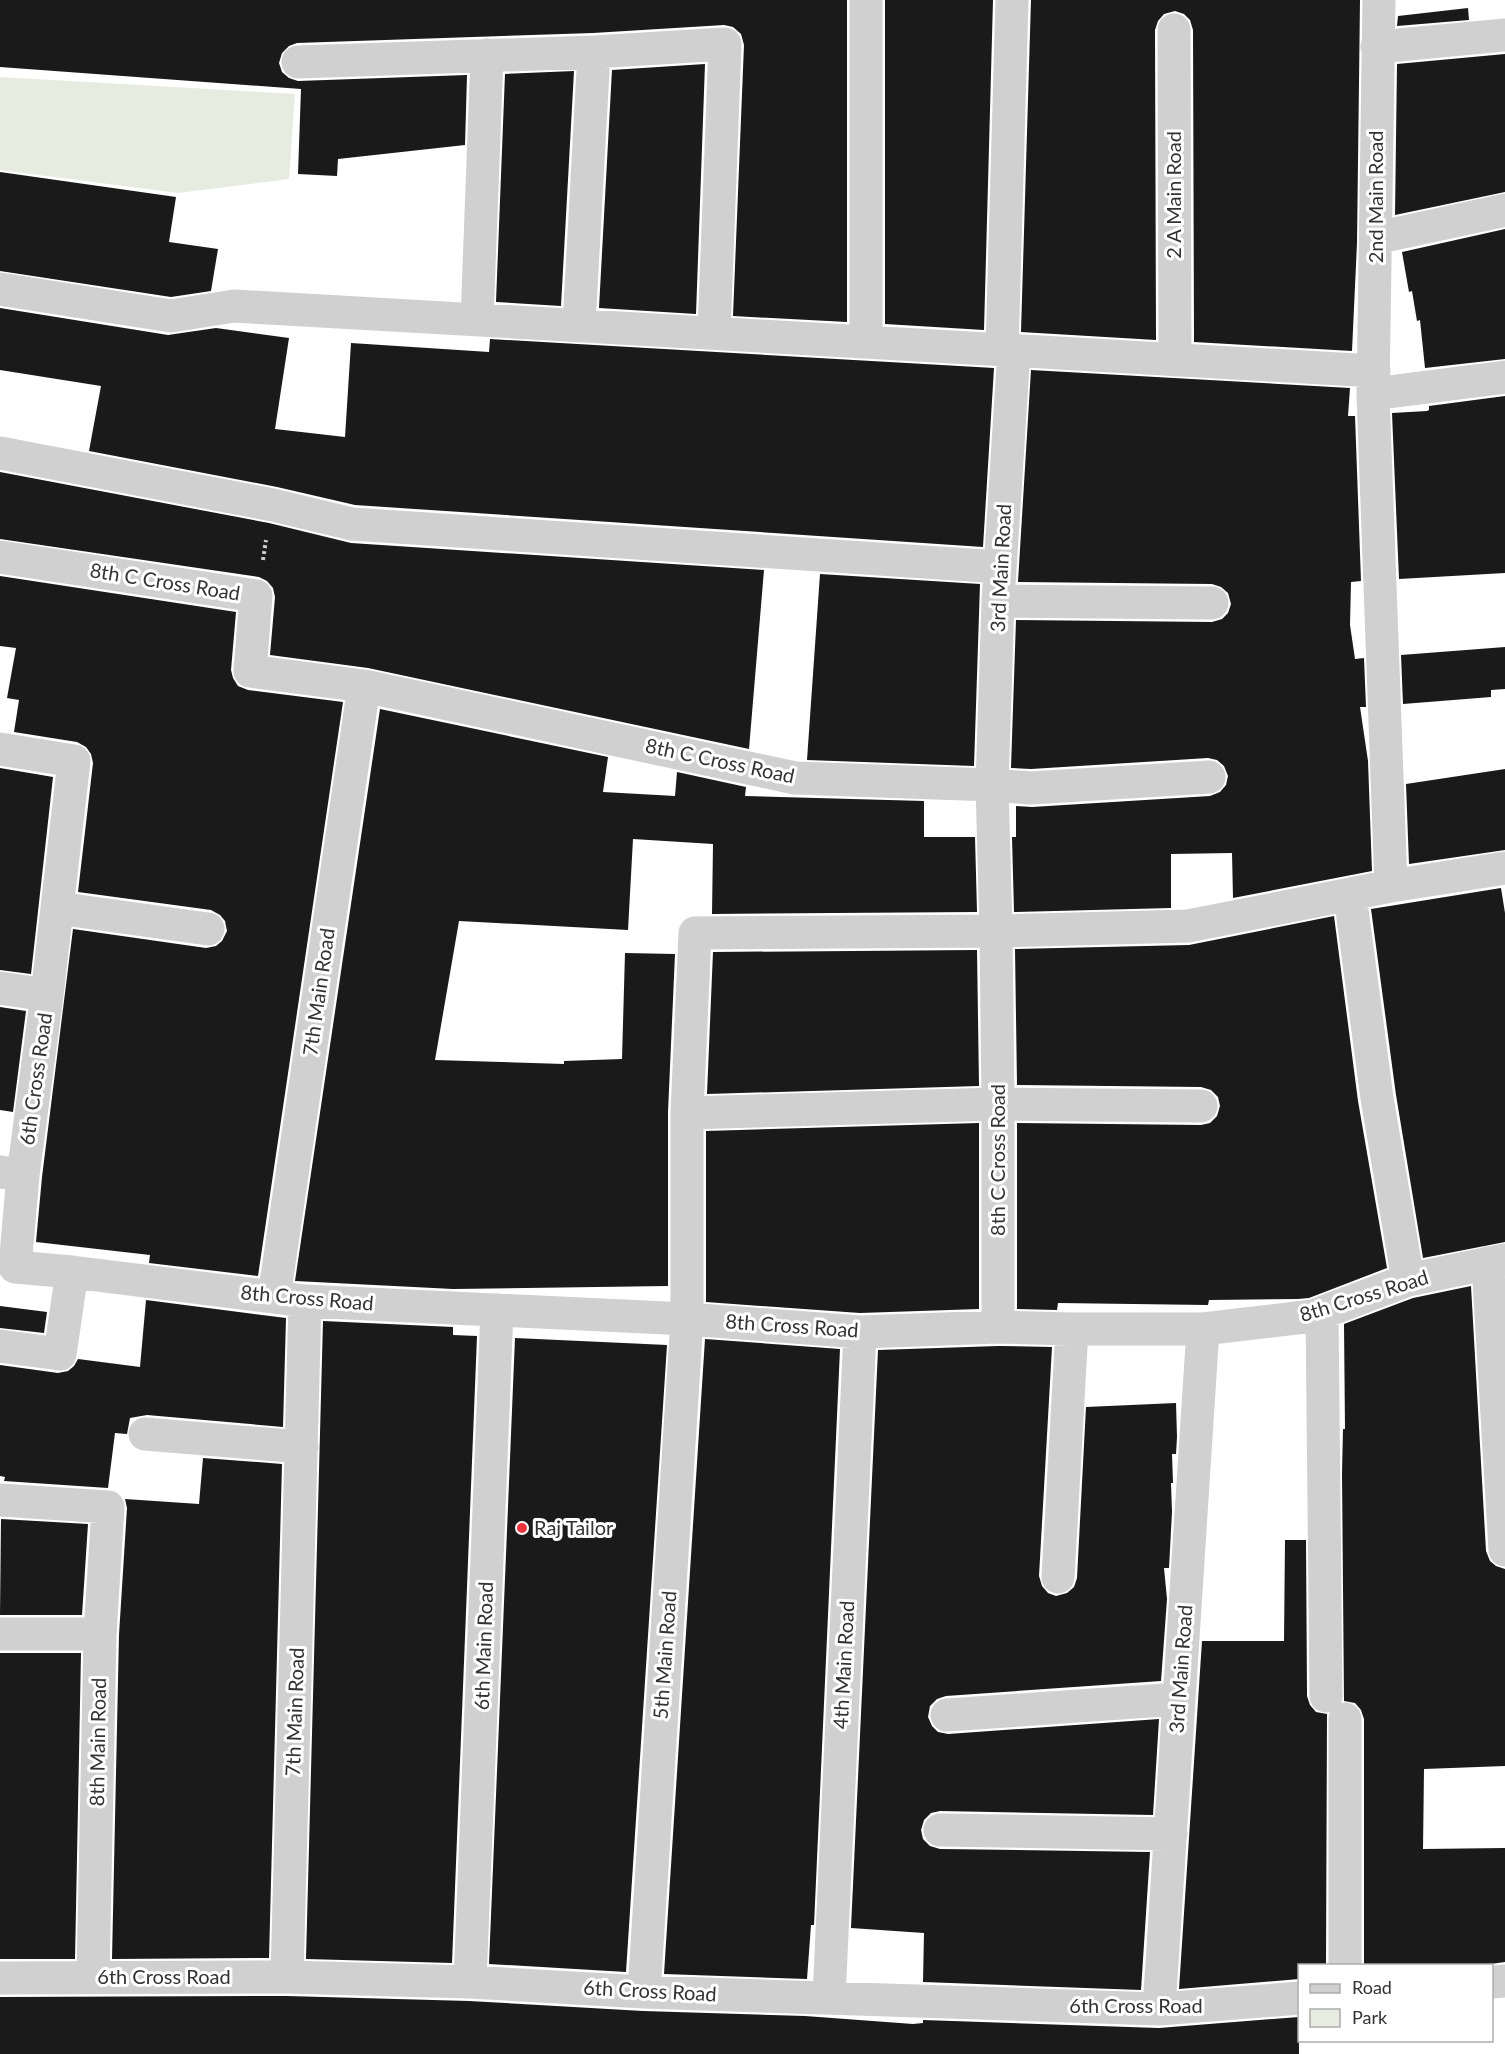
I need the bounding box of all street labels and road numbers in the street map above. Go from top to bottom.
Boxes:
street label: 2 A Main Road [1161,131,1185,259]
street label: 2nd Main Road [1363,131,1387,263]
street label: 3rd Main Road [985,503,1015,633]
street label: 8th C Cross Road [88,557,242,605]
street label: 8th C Cross Road [643,732,797,788]
street label: 7th Main Road [297,926,339,1057]
street label: 6th Cross Road [14,1011,56,1147]
street label: 8th C Cross Road [985,1084,1009,1236]
street label: 8th Cross Road [1296,1264,1431,1326]
street label: 8th Cross Road [240,1279,375,1315]
street label: 8th Cross Road [725,1308,859,1342]
street label: 6th Main Road [469,1581,497,1711]
street label: 5th Main Road [648,1590,680,1720]
street label: 4th Main Road [828,1600,858,1730]
street label: 3rd Main Road [1164,1604,1196,1734]
street label: 7th Main Road [280,1647,308,1777]
street label: 8th Main Road [84,1677,110,1807]
street label: 6th Cross Road [97,1964,231,1988]
street label: 6th Cross Road [583,1975,717,2005]
street label: 6th Cross Road [1069,1993,1203,2017]

